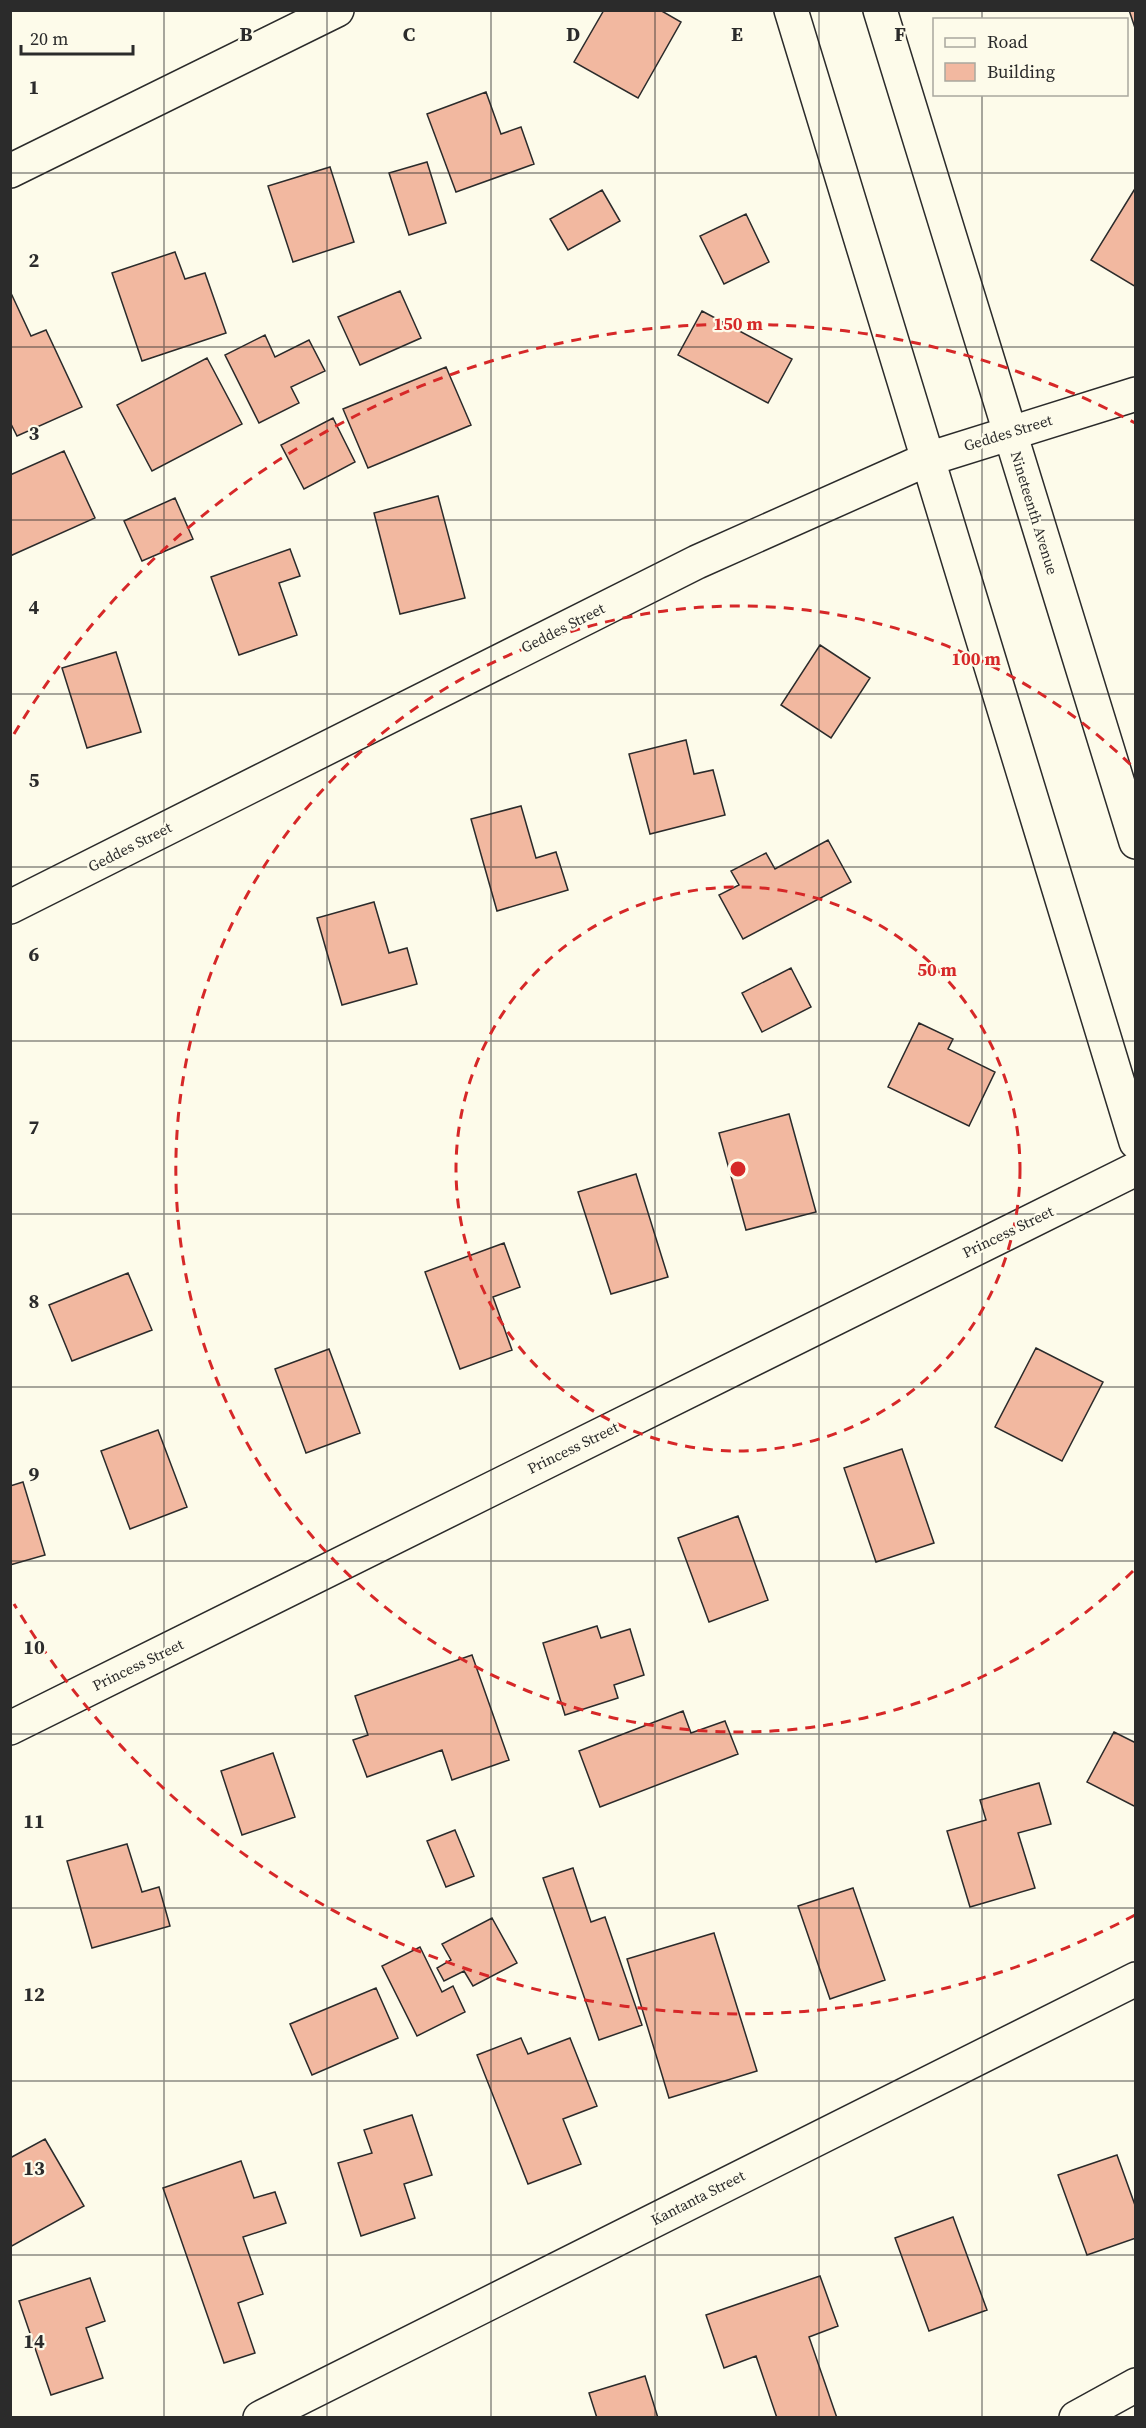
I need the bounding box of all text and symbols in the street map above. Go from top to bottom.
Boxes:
scale bar [21,18,134,56]
legend [933,18,1128,96]
text: B [239,20,253,48]
text: C [403,20,415,48]
text: D [566,20,580,48]
text: E [731,20,743,48]
text: F [894,20,906,48]
text: 20 m [30,26,68,51]
text: Road [987,29,1028,54]
text: Building [987,59,1055,84]
text: 1 [29,73,39,101]
text: 2 [29,246,40,274]
text: 150 m [713,311,763,336]
street label: Geddes Street [961,409,1055,456]
text: 3 [29,419,40,447]
street label: Nineteenth Avenue [1006,449,1063,577]
text: 4 [29,593,40,621]
street label: Geddes Street [517,597,608,658]
text: 100 m [951,646,1001,671]
text: 5 [29,766,40,794]
street label: Geddes Street [84,816,175,877]
text: 6 [29,940,40,968]
text: 50 m [917,957,957,982]
text: 7 [29,1113,40,1141]
centre of rings [728,1159,748,1179]
street label: Princess Street [959,1200,1057,1263]
text: 8 [29,1287,39,1315]
street label: Princess Street [524,1416,622,1479]
text: 9 [29,1460,40,1488]
text: 10 [23,1633,45,1661]
street label: Princess Street [89,1633,187,1696]
text: 11 [23,1807,45,1835]
text: 12 [23,1980,45,2008]
text: 13 [23,2154,45,2182]
street label: Kantanta Street [647,2165,748,2230]
text: 14 [23,2327,45,2355]

